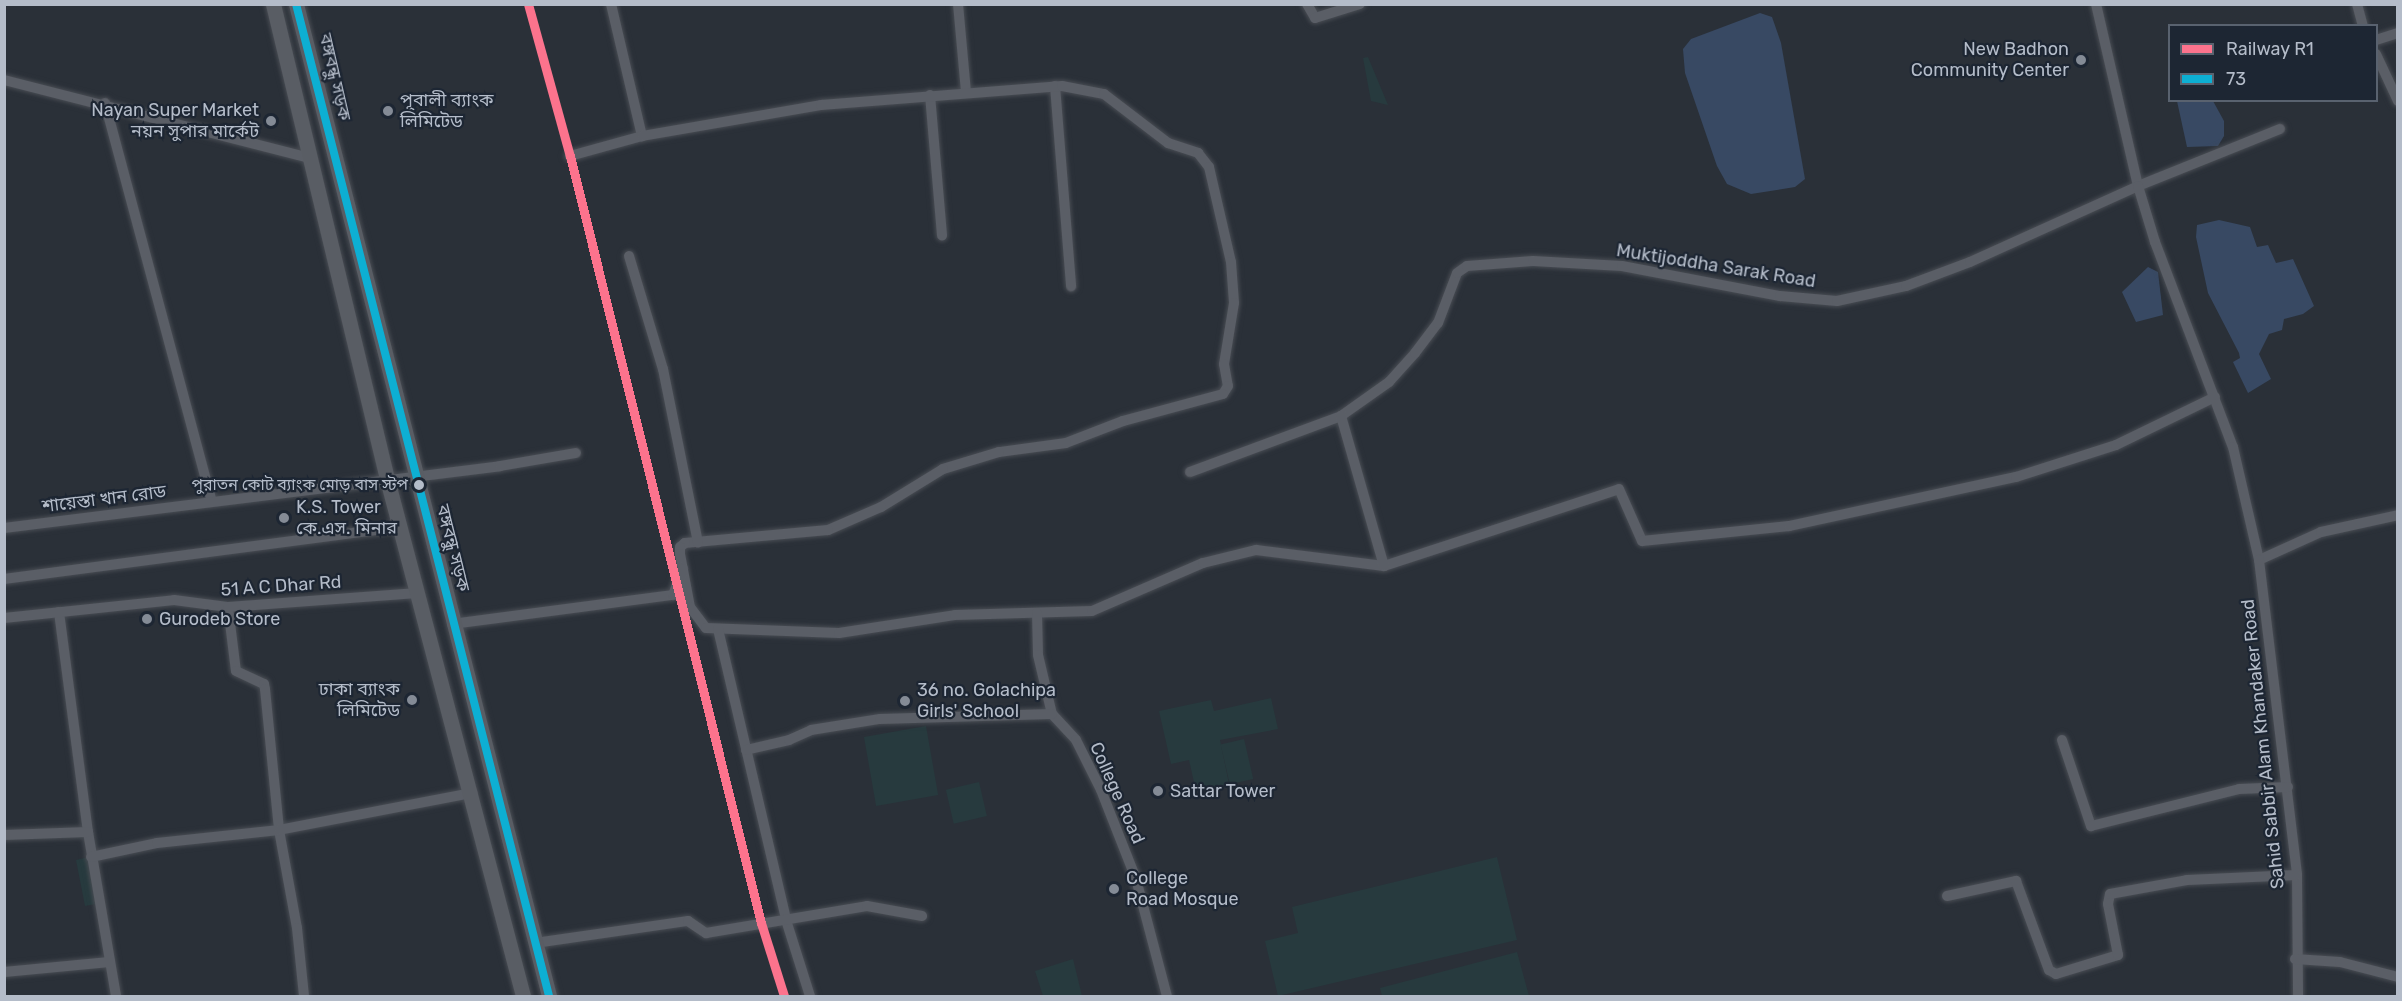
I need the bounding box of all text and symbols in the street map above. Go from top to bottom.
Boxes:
legend [2168,24,2378,102]
street label: বঙ্গবন্ধু সড়ক [314,31,356,123]
text: Railway R1 [2226,38,2314,60]
place label: New Badhon Community Center [1910,39,2069,82]
marker: New Badhon Community Center [2074,53,2088,67]
text: 73 [2226,68,2246,90]
place label: পূবালী ব্যাংক লিমিটেড [400,90,494,132]
place label: Nayan Super Market নয়ন সুপার মার্কেট [91,100,259,142]
marker: পূবালী ব্যাংক লিমিটেড [381,104,395,118]
marker: Nayan Super Market নয়ন সুপার মার্কেট [264,114,278,128]
street label: Muktijoddha Sarak Road [1615,240,1817,292]
place label: পুরাতন কোট ব্যাংক মোড় বাস স্টপ [192,475,408,495]
marker: পুরাতন কোট ব্যাংক মোড় বাস স্টপ [413,479,425,491]
street label: শায়েস্তা খান রোড [41,481,167,517]
place label: K.S. Tower কে.এস. মিনার [296,497,397,540]
street label: বঙ্গবন্ধু সড়ক [432,502,474,594]
marker: K.S. Tower কে.এস. মিনার [277,511,291,525]
street label: 51 A C Dhar Rd [219,571,343,601]
street label: Sahid Sabbir Alam Khandaker Road [2237,597,2289,891]
place label: Gurodeb Store [159,608,280,630]
marker: Gurodeb Store [140,612,154,626]
place label: ঢাকা ব্যাংক লিমিটেড [319,679,400,722]
place label: 36 no. Golachipa Girls' School [917,680,1056,722]
marker: ঢাকা ব্যাংক লিমিটেড [405,693,419,707]
marker: 36 no. Golachipa Girls' School [898,694,912,708]
street label: College Road [1085,739,1149,847]
place label: Sattar Tower [1170,780,1276,802]
marker: Sattar Tower [1151,784,1165,798]
place label: College Road Mosque [1126,868,1239,910]
marker: College Road Mosque [1107,882,1121,896]

